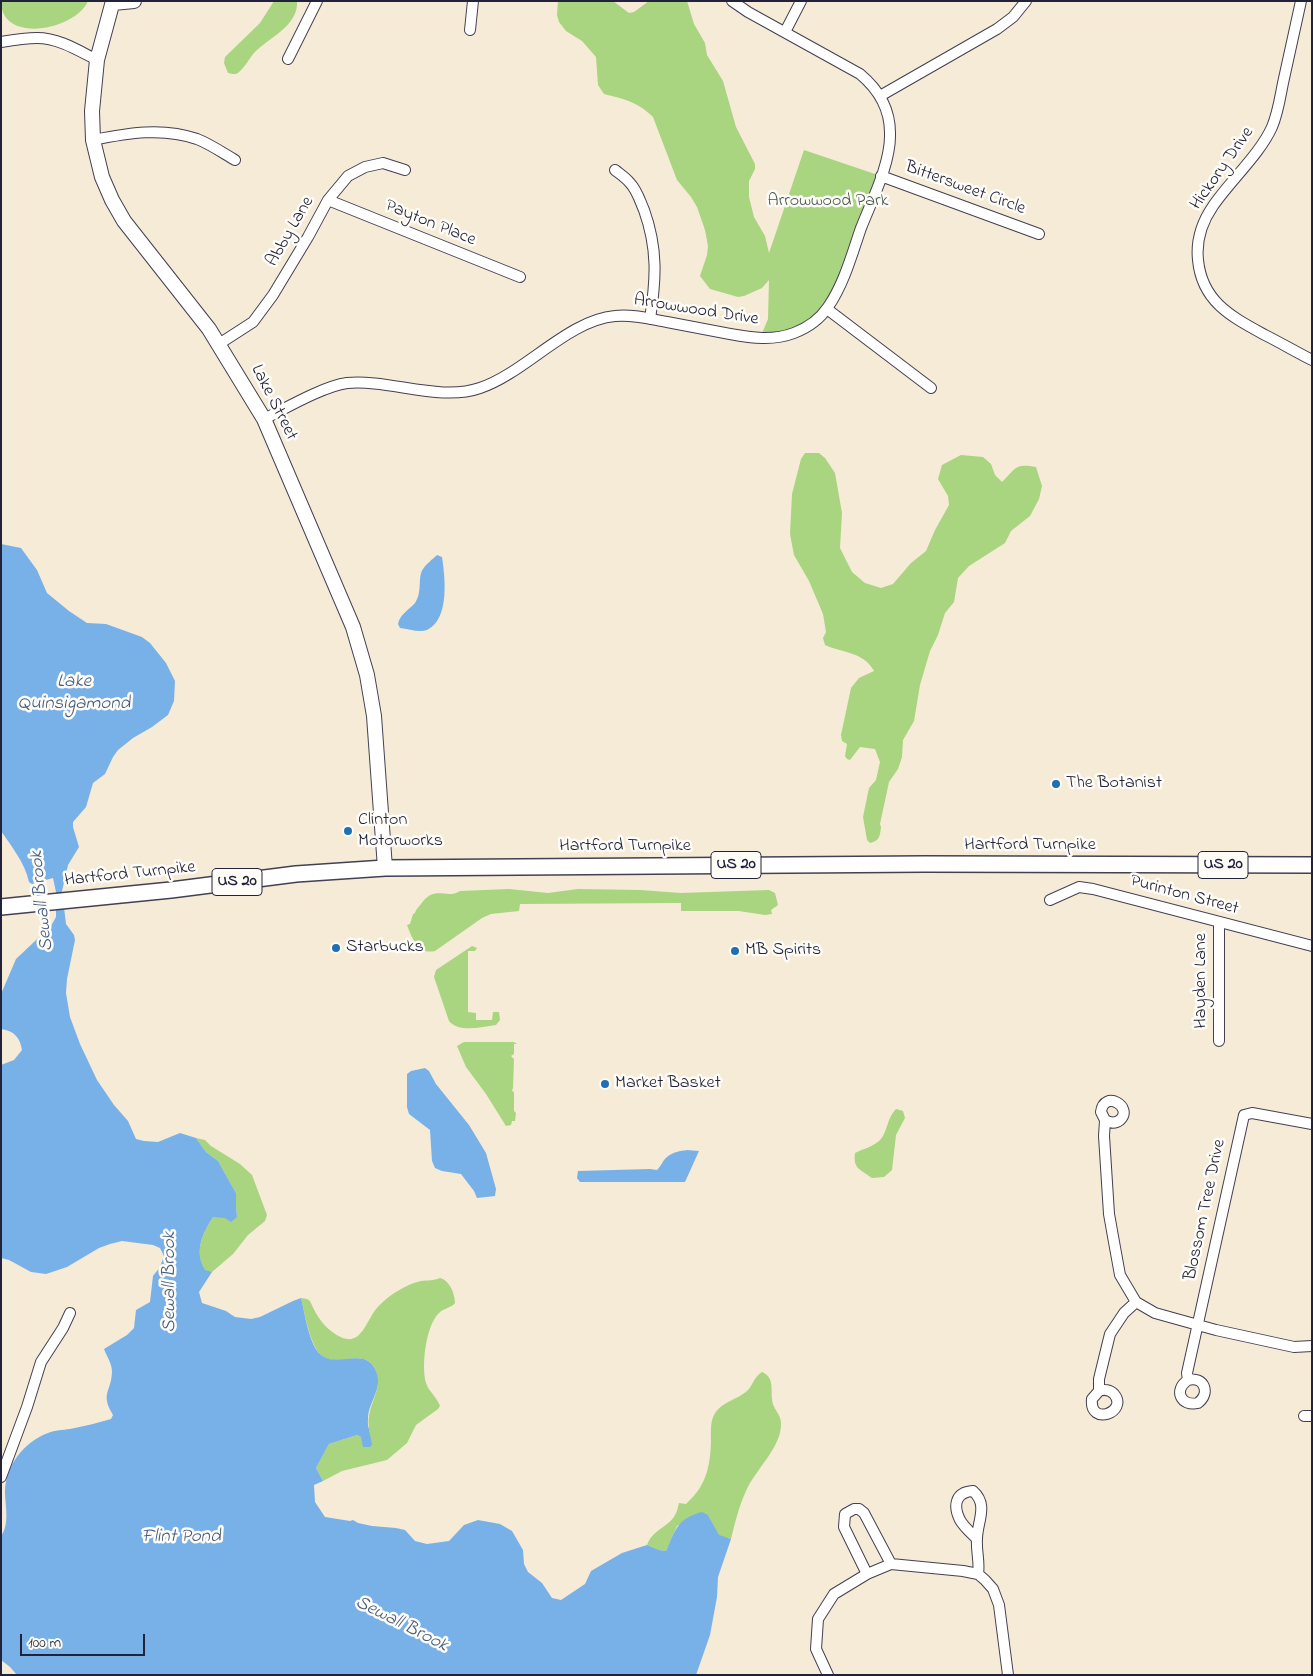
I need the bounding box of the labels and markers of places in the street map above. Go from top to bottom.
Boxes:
place label: The Botanist [1066,773,1162,795]
marker: The Botanist [1050,778,1062,790]
place label: Clinton Motorworks [358,810,443,852]
marker: Clinton Motorworks [342,825,354,837]
place label: Starbucks [346,937,424,959]
place label: MB Spirits [745,940,821,962]
marker: Starbucks [330,942,342,954]
marker: MB Spirits [729,945,741,957]
place label: Market Basket [615,1073,721,1095]
marker: Market Basket [599,1078,611,1090]

